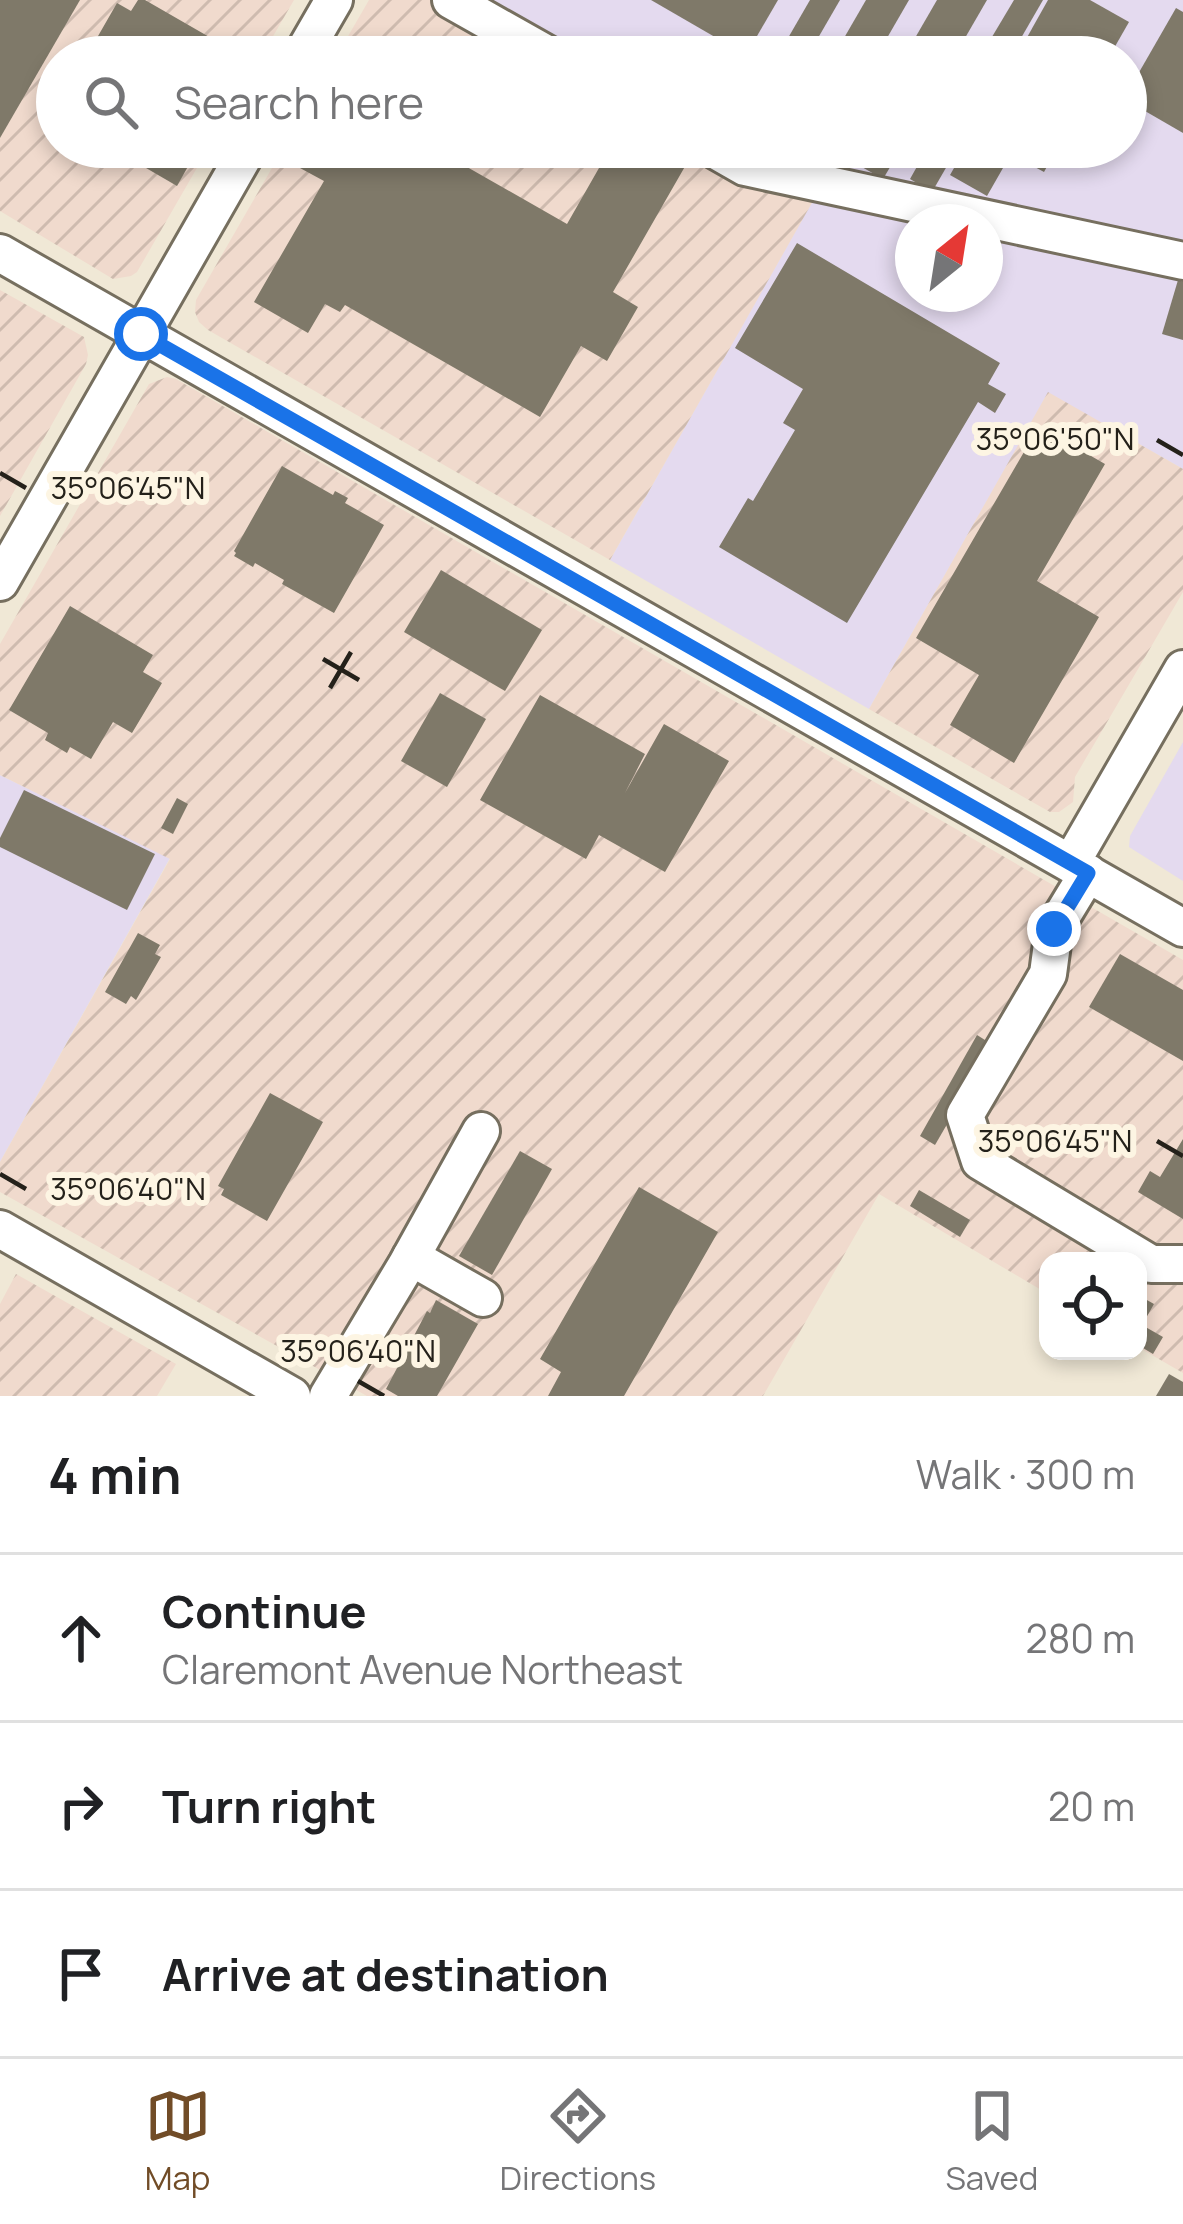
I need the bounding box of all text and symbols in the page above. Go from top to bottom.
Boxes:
search box [36,36,1147,168]
icon: search [78,69,144,135]
text: Search here [174,71,424,133]
north arrow [895,204,1003,312]
route start [114,307,168,361]
text: 35°06'50"N [976,418,1134,459]
text: 35°06'45"N [51,467,205,508]
route end [1027,902,1081,956]
text: 35°06'45"N [978,1120,1132,1161]
text: 35°06'40"N [50,1168,206,1209]
map controls [1039,1252,1147,1360]
button: locate [1039,1252,1147,1360]
text: 35°06'40"N [280,1330,436,1371]
text: 4 min [48,1440,181,1509]
text: Walk · 300 m [916,1447,1135,1501]
text: Continue [162,1580,367,1642]
icon: ahead [48,1605,114,1671]
text: 280 m [1025,1611,1135,1665]
text: Claremont Avenue Northeast [162,1642,683,1696]
icon: right [48,1773,114,1839]
text: Turn right [162,1775,376,1837]
text: 20 m [1048,1779,1135,1833]
icon: arrive [48,1941,114,2007]
text: Arrive at destination [162,1943,609,2005]
tab: Map [145,2083,211,2200]
tab: Directions [500,2083,656,2200]
tab: Saved [945,2083,1038,2200]

